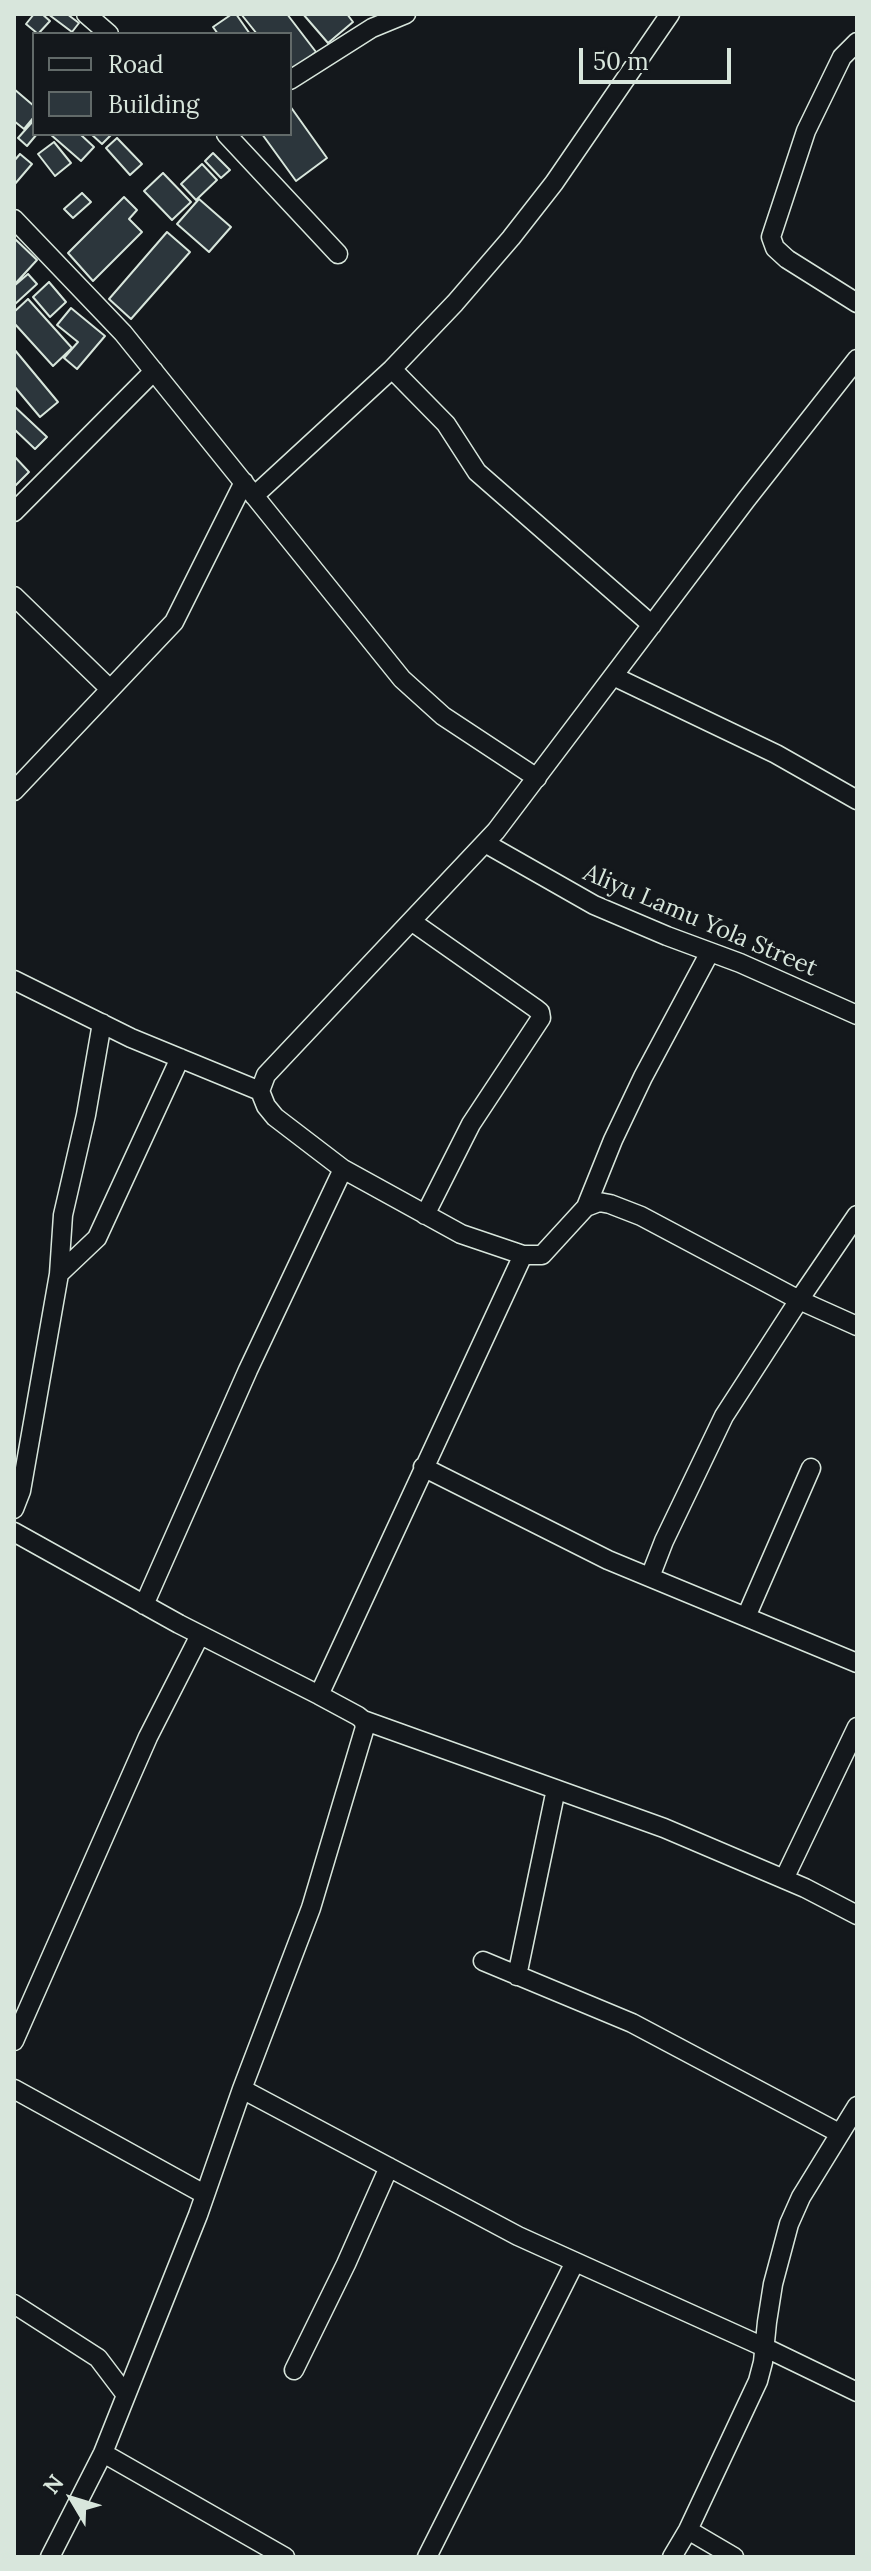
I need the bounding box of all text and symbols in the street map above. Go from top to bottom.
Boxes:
legend [32,32,292,136]
scale bar [583,32,735,82]
text: 50 m [593,46,649,77]
text: Road [108,49,164,80]
text: Building [108,89,199,120]
street label: Aliyu Lamu Yola Street [579,859,821,983]
north arrow [32,2459,112,2539]
text: N [37,2469,69,2500]

